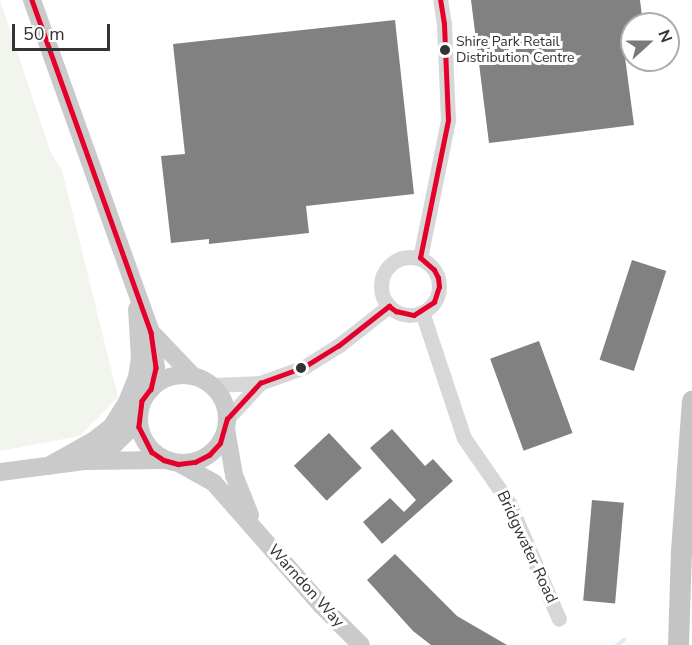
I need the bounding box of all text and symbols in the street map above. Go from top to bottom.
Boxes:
scale bar [15,12,112,50]
north arrow [620,12,680,72]
text: 50 m [23,22,65,46]
text: N [653,27,677,46]
place label: Shire Park Retail Distribution Centre [456,34,575,66]
marker: Shire Park Retail Distribution Centre [439,44,451,56]
unlabelled marker [295,362,307,374]
street label: Bridgwater Road [493,488,561,606]
street label: Warndon Way [264,541,348,631]

